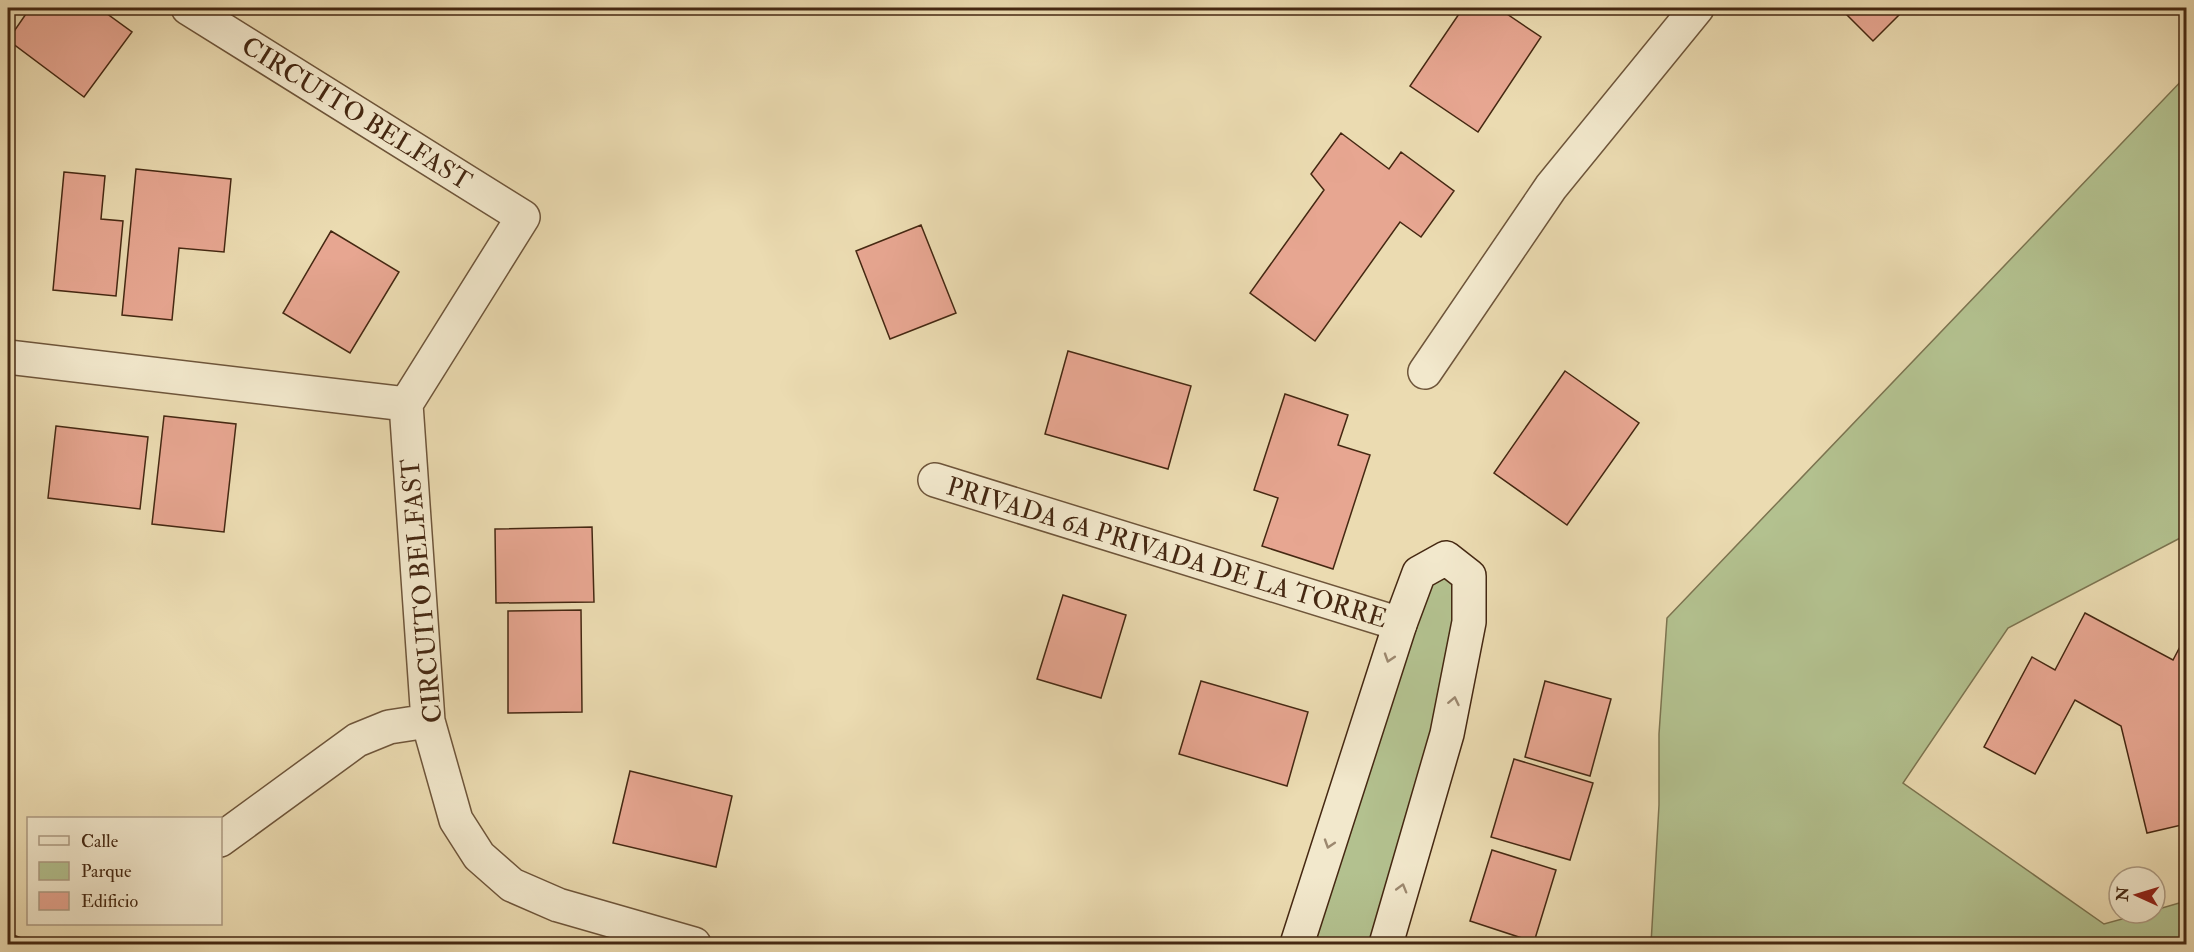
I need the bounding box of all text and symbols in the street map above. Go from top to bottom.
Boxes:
street label: CIRCUITO BELFAST [236,30,477,198]
street label: CIRCUITO BELFAST [395,457,449,724]
street label: PRIVADA 6A PRIVADA DE LA TORRE [943,471,1391,635]
one-way arrow [1384,652,1396,663]
one-way arrow [1447,696,1460,706]
legend [27,817,222,925]
text: Calle [81,830,119,853]
one-way arrow [1324,838,1336,849]
text: Parque [81,860,132,883]
north arrow [2107,865,2167,925]
one-way arrow [1395,883,1407,894]
text: N [2112,886,2134,903]
text: Edificio [81,890,138,913]

